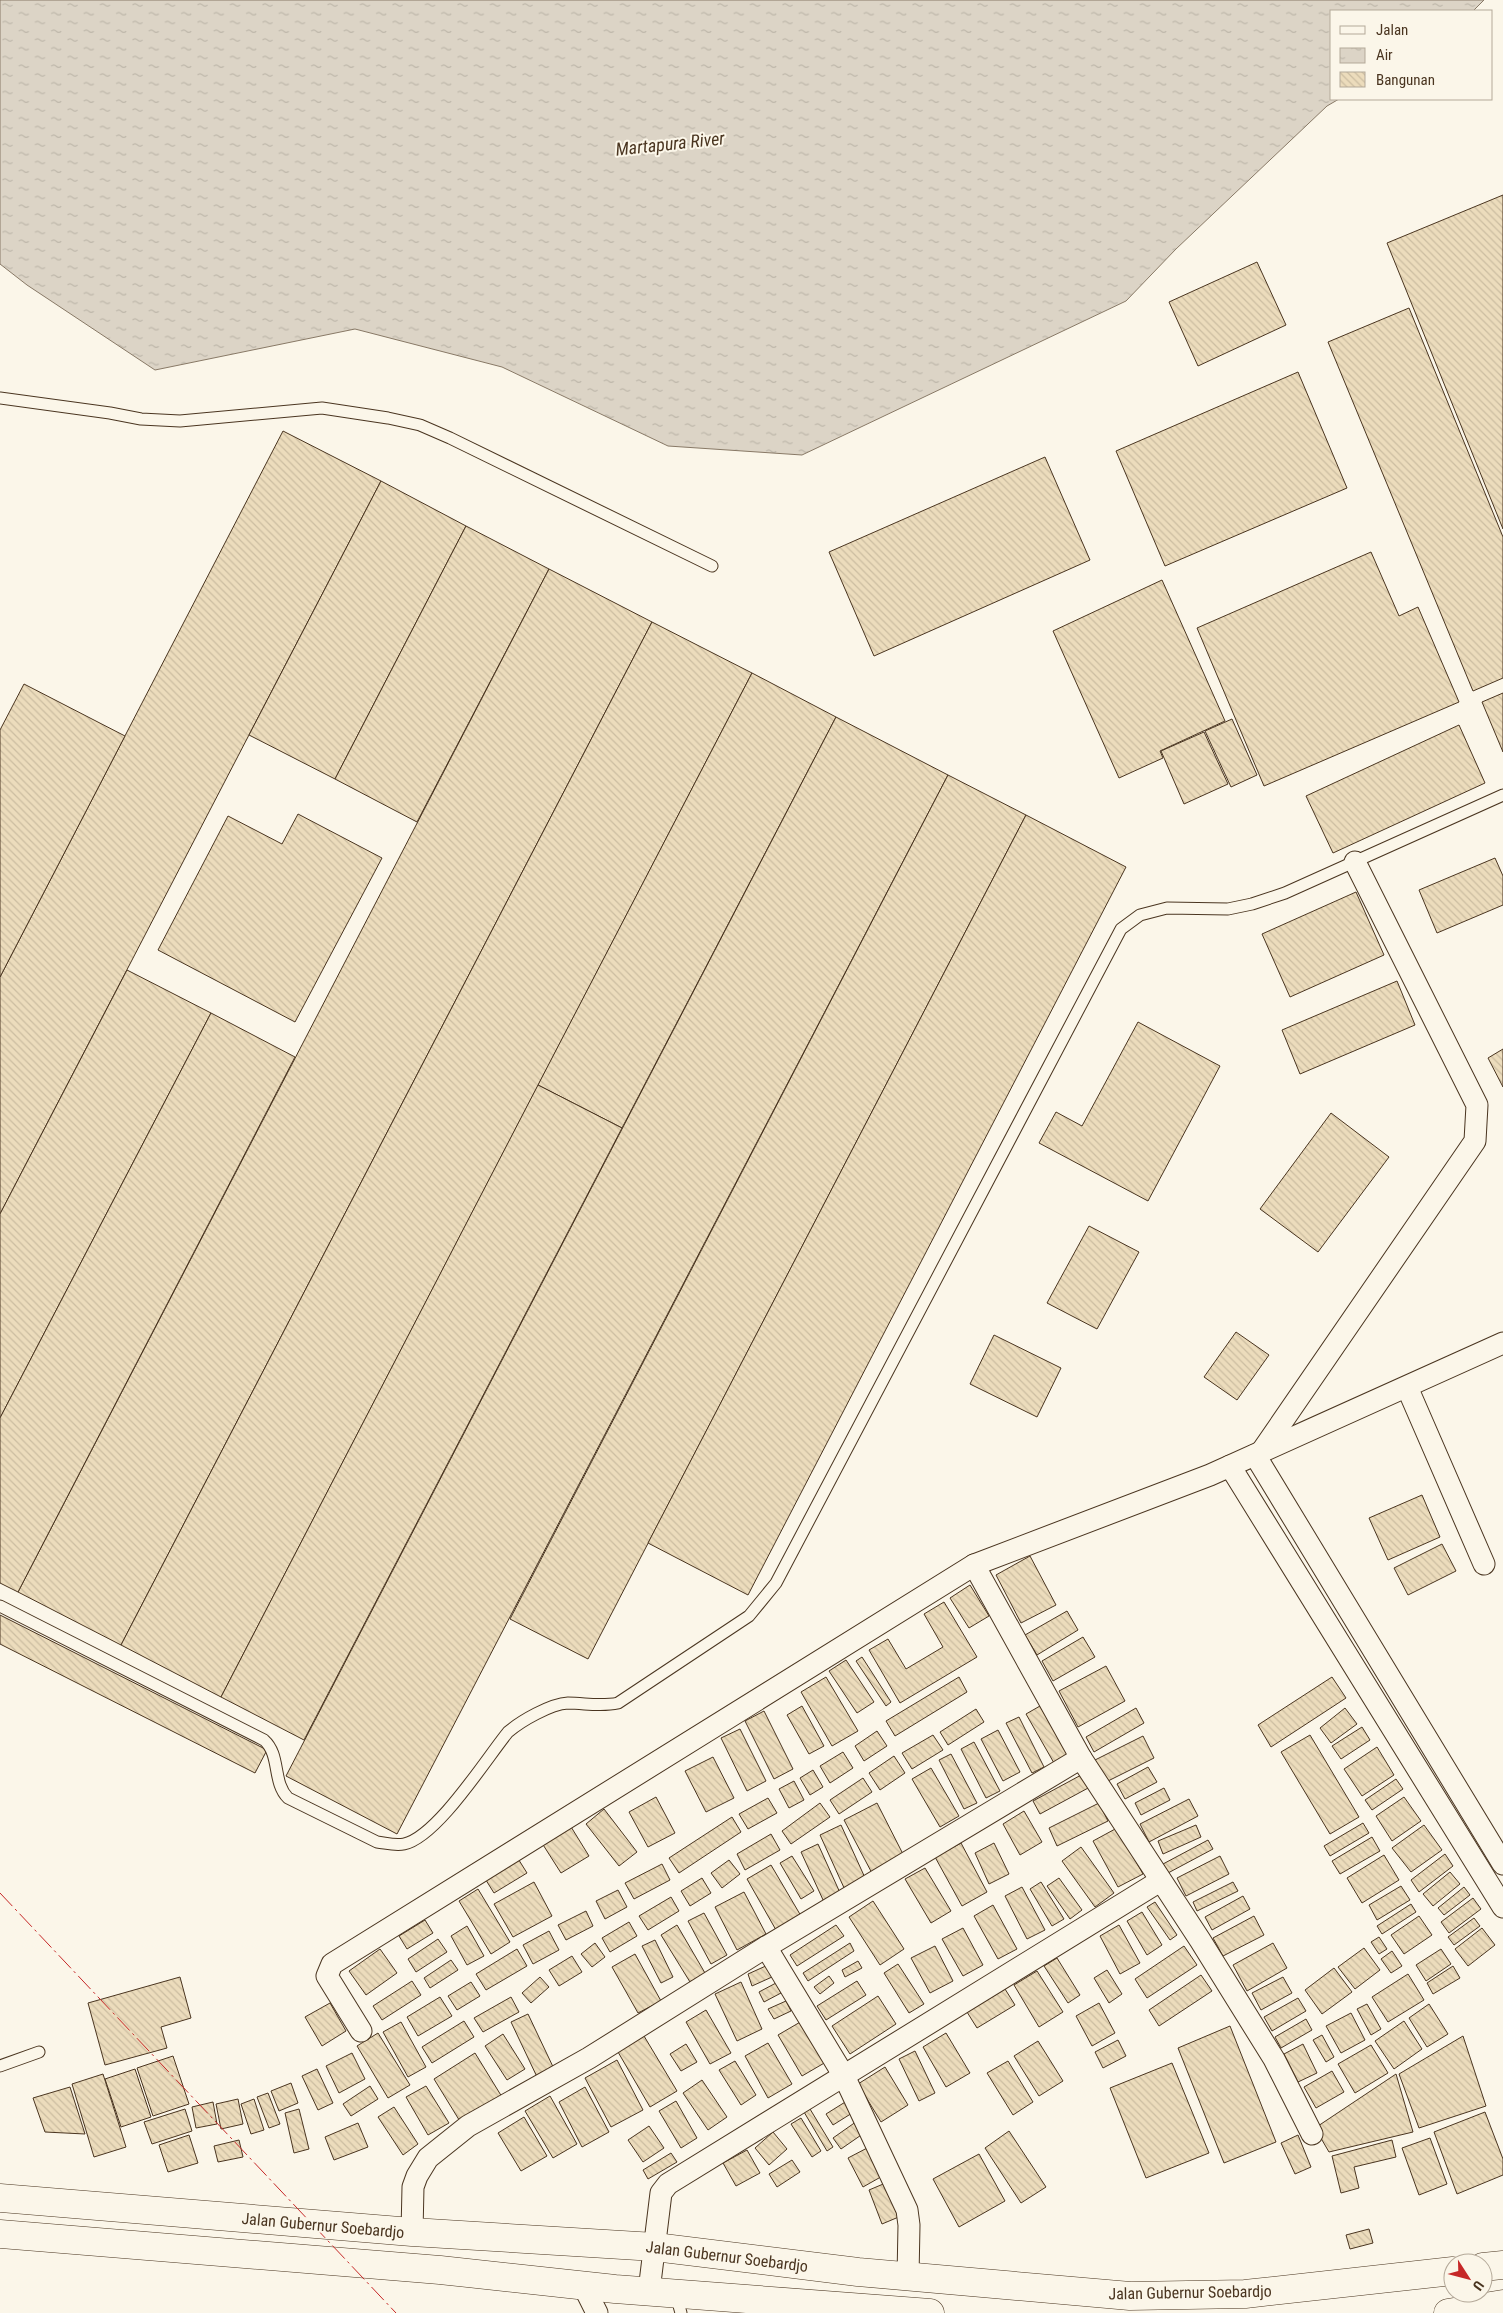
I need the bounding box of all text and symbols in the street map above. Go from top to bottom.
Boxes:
legend [1330,10,1493,100]
text: Jalan [1376,21,1408,39]
text: Air [1376,46,1393,64]
text: Bangunan [1376,71,1435,89]
water label: Martapura River [614,127,726,160]
street label: Jalan Gubernur Soebardjo [241,2209,405,2242]
street label: Jalan Gubernur Soebardjo [645,2237,809,2276]
north arrow [1443,2253,1493,2303]
text: U [1470,2278,1487,2294]
street label: Jalan Gubernur Soebardjo [1108,2282,1272,2303]

